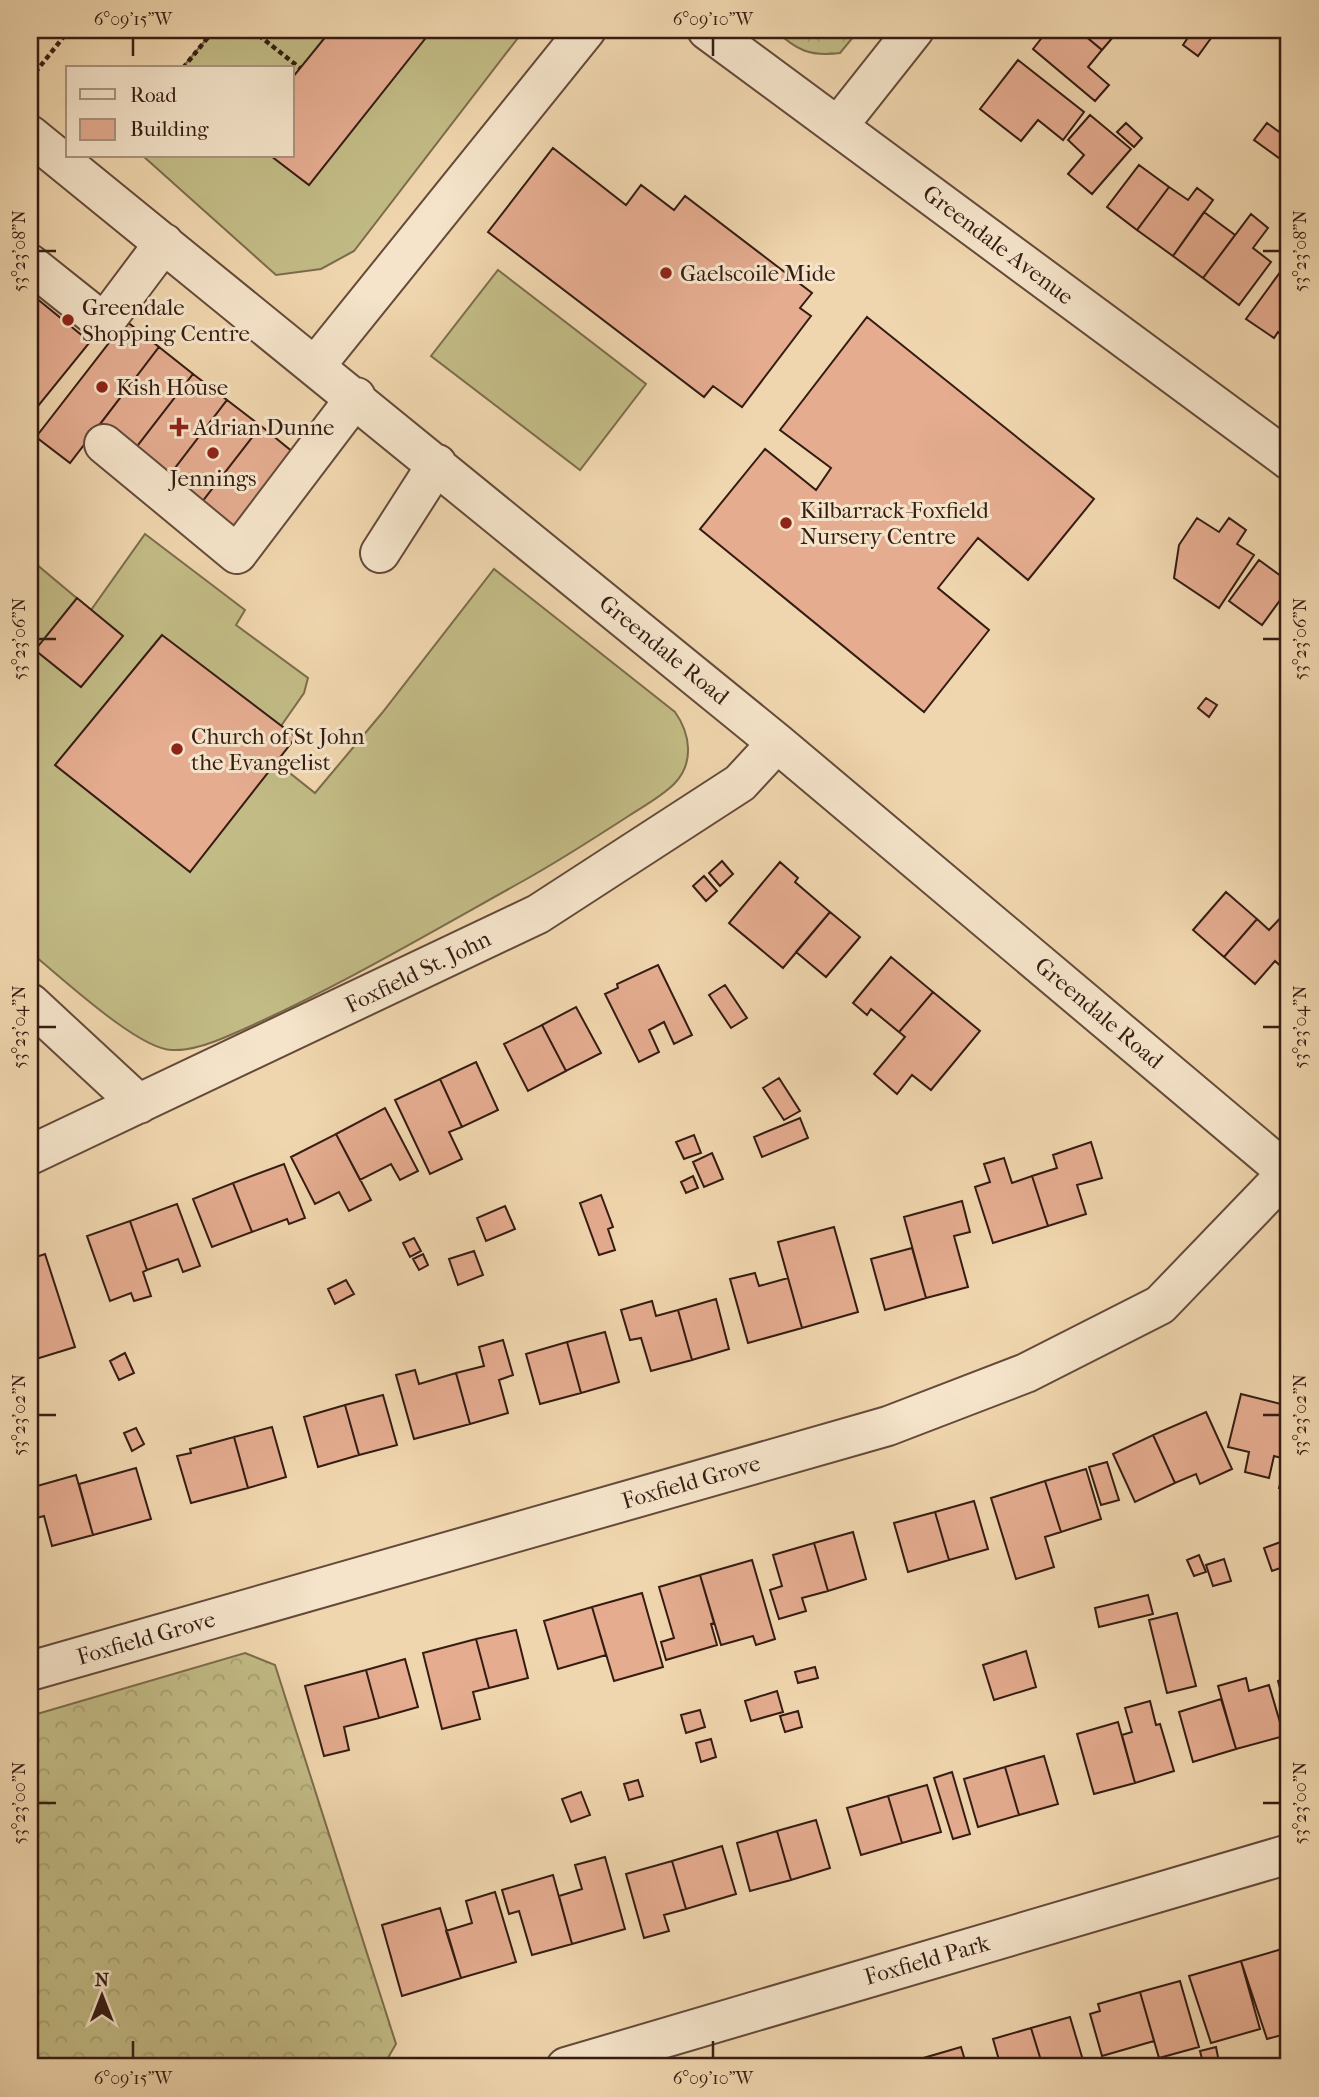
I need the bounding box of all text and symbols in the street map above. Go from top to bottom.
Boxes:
text: 6°09'15"W [94,9,174,30]
text: 6°09'10"W [673,9,755,30]
legend [66,66,294,158]
text: Road [130,83,177,107]
text: Building [130,117,209,141]
street label: Greendale Avenue [917,180,1079,310]
text: 53°23'08"N [9,210,30,292]
text: 53°23'08"N [1290,210,1311,292]
place label: Gaelscoile Mide [680,260,836,287]
marker: Gaelscoile Mide [658,265,674,281]
place label: Greendale Shopping Centre [82,294,250,347]
marker: Greendale Shopping Centre [60,312,76,328]
place label: Kish House [116,374,228,401]
marker: Kish House [94,379,110,395]
place label: Adrian Dunne [192,414,334,441]
marker: Adrian Dunne [171,419,187,435]
marker: Jennings [205,445,221,461]
place label: Jennings [167,465,257,492]
place label: Kilbarrack-Foxfield Nursery Centre [800,497,989,550]
marker: Kilbarrack-Foxfield Nursery Centre [778,515,794,531]
street label: Greendale Road [594,590,735,711]
text: 53°23'06"N [9,597,30,680]
text: 53°23'06"N [1290,597,1311,680]
place label: Church of St John the Evangelist [191,723,365,776]
marker: Church of St John the Evangelist [169,741,185,757]
street label: Foxfield St. John [341,925,496,1019]
street label: Greendale Road [1029,952,1169,1075]
text: 53°23'04"N [9,985,30,1069]
text: 53°23'04"N [1290,985,1311,1069]
text: 53°23'02"N [9,1374,30,1456]
text: 53°23'02"N [1290,1374,1311,1456]
street label: Foxfield Grove [619,1449,763,1515]
street label: Foxfield Grove [74,1605,218,1671]
text: 53°23'00"N [9,1761,30,1844]
text: 53°23'00"N [1290,1761,1311,1844]
street label: Foxfield Park [861,1929,994,1991]
north arrow [66,1960,136,2030]
text: N [95,1969,110,1991]
text: 6°09'15"W [94,2068,174,2089]
text: 6°09'10"W [673,2068,755,2089]

